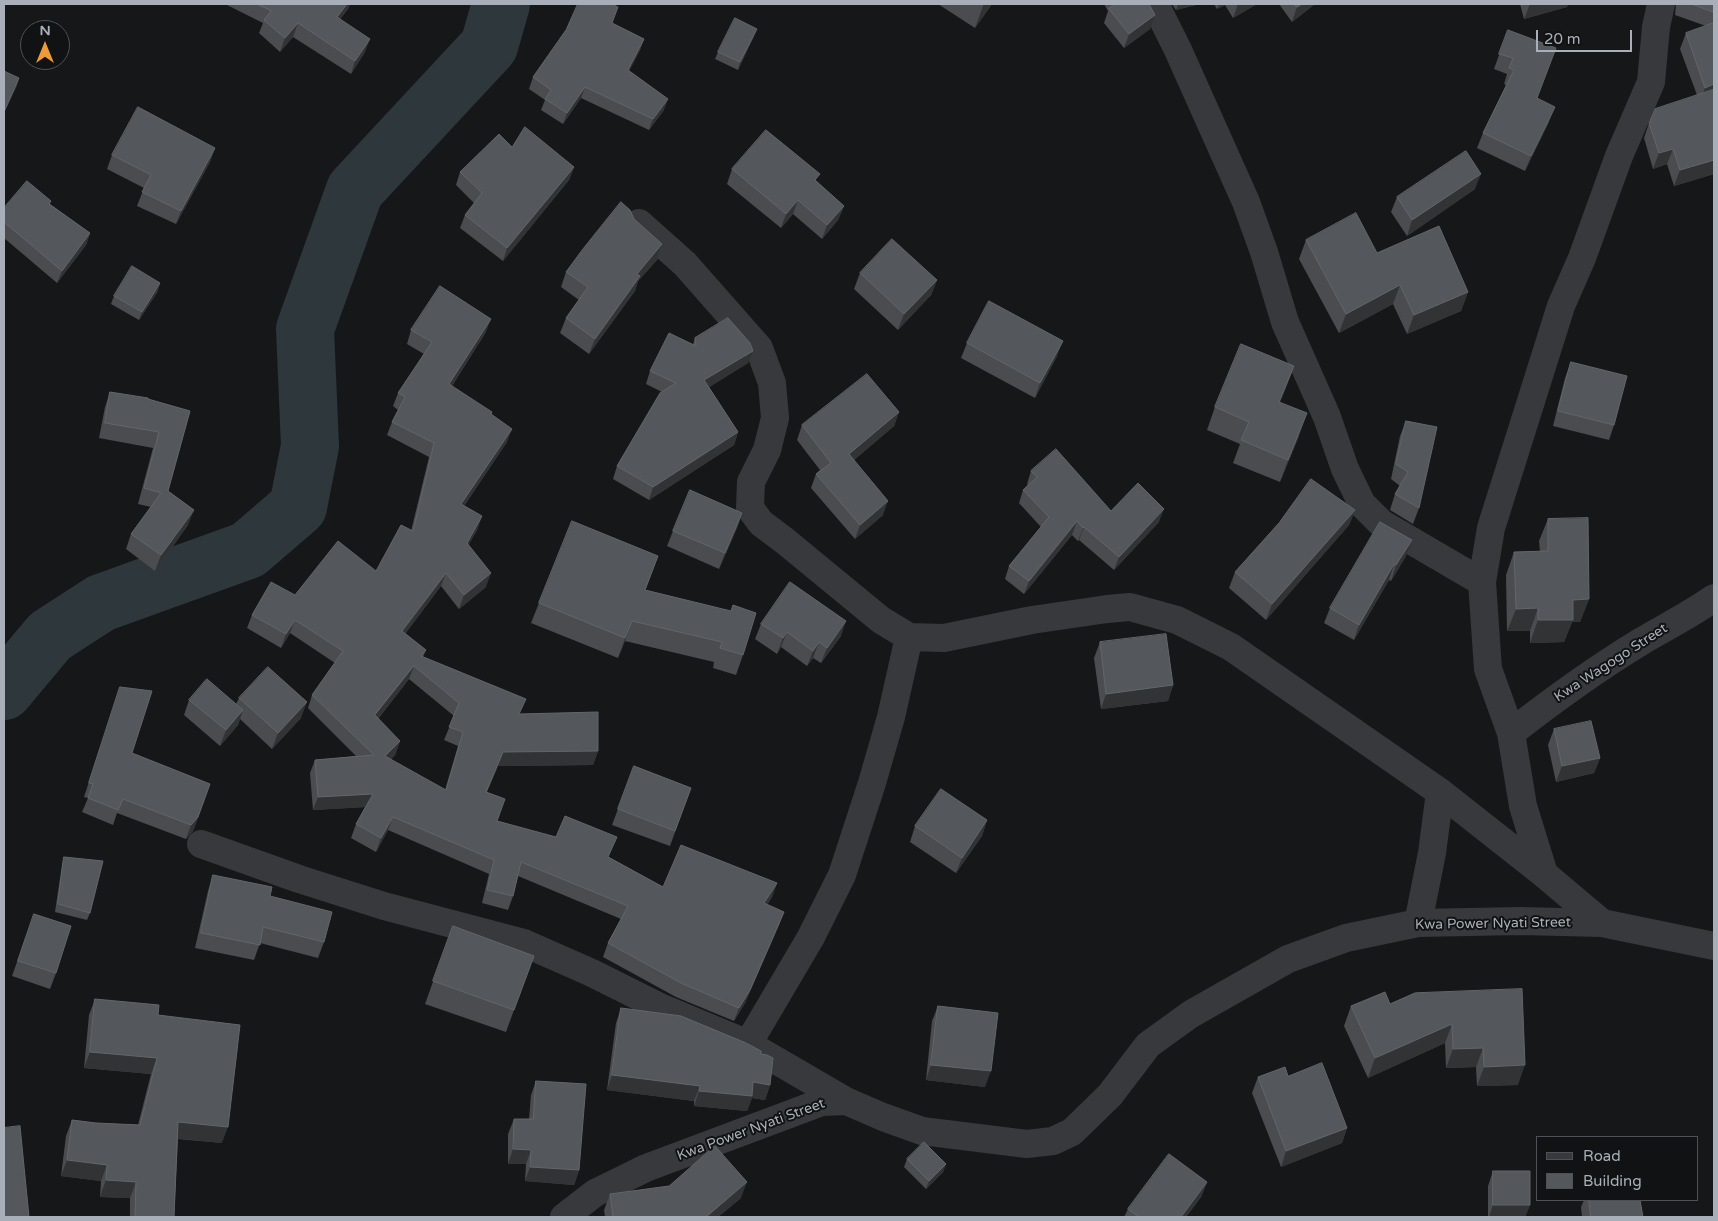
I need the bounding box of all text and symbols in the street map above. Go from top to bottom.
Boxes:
north arrow [20,20,70,70]
scale bar [1538,20,1634,52]
text: N [39,22,51,39]
text: 20 m [1544,30,1581,48]
street label: Kwa Wagogo Street [1551,620,1671,706]
street label: Kwa Power Nyati Street [1415,914,1571,934]
street label: Kwa Power Nyati Street [675,1095,827,1165]
legend [1536,1136,1698,1201]
text: Road [1583,1147,1621,1165]
text: Building [1583,1172,1642,1190]

